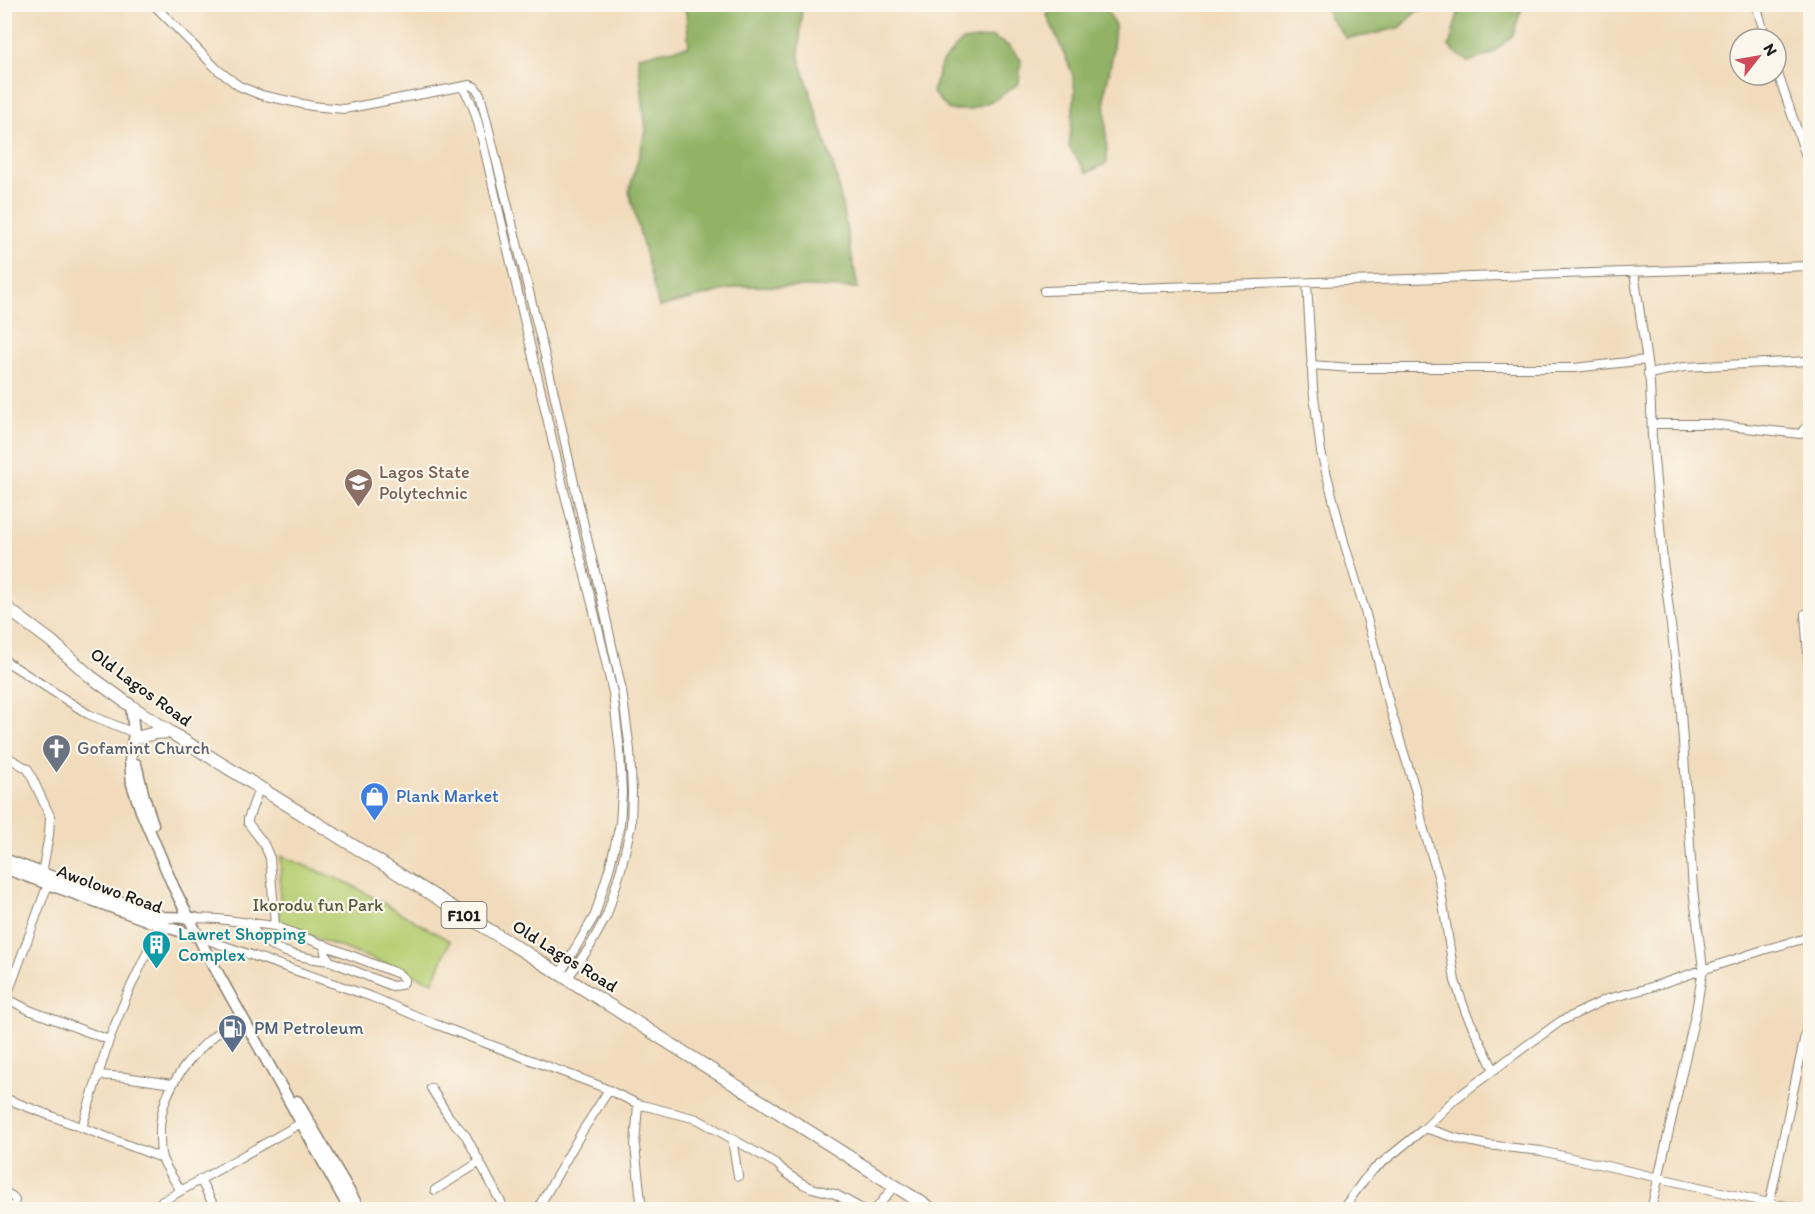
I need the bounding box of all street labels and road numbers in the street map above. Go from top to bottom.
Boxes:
street label: Old Lagos Road [86,643,196,731]
street label: Awolowo Road [54,860,166,918]
road number: F101 [442,902,486,928]
street label: Old Lagos Road [508,915,622,997]

